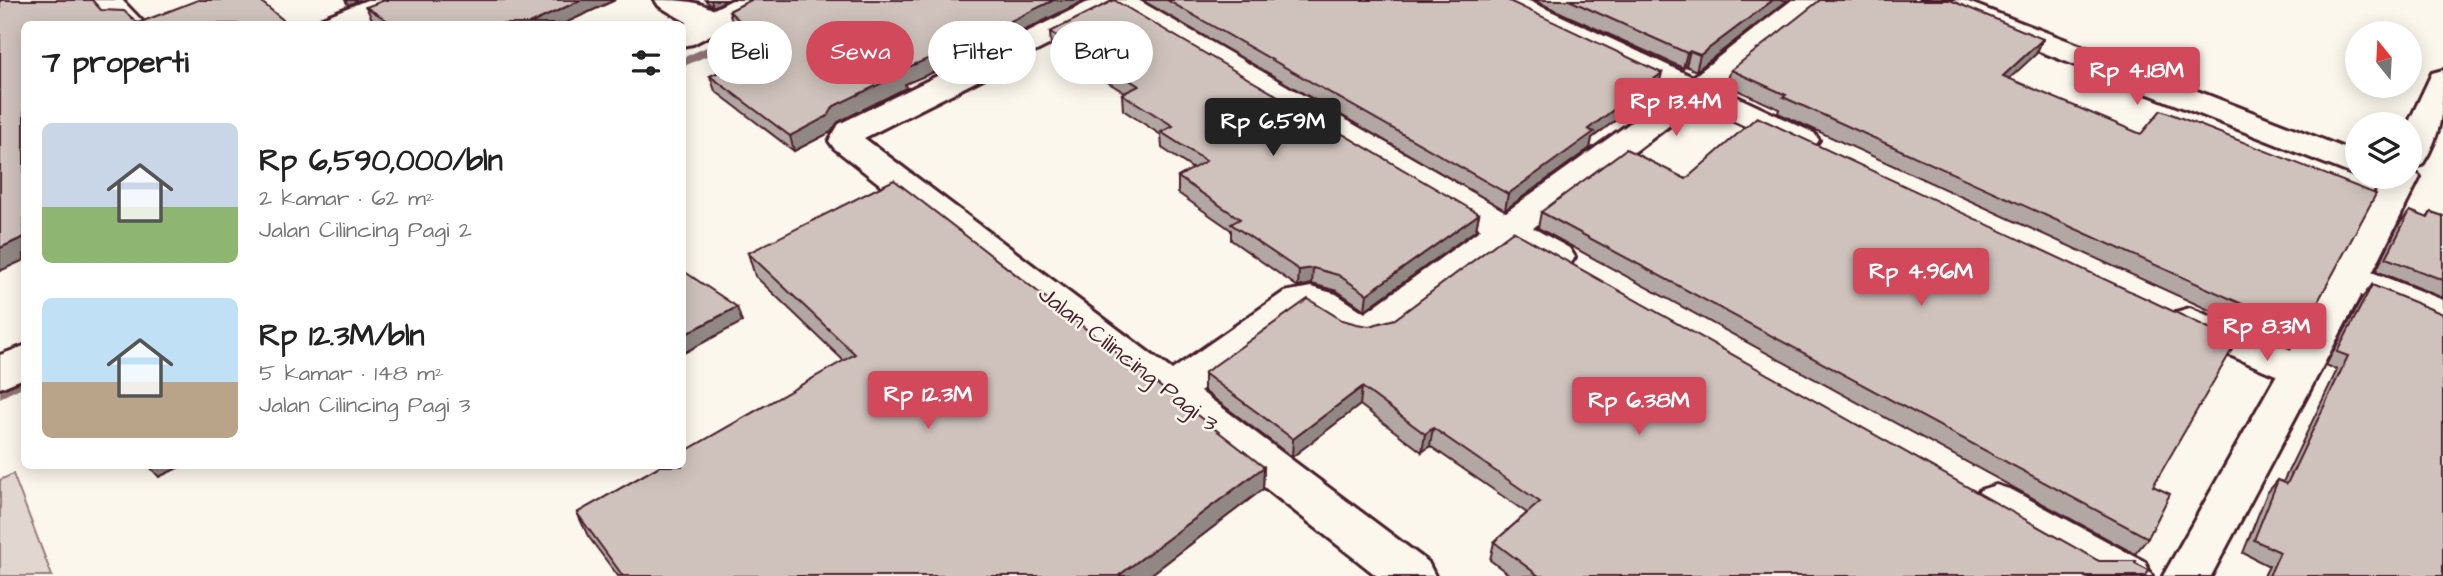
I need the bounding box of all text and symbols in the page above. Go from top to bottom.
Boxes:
chip: Beli [707,21,792,84]
chip: Sewa [806,21,914,84]
chip: Filter [928,21,1036,84]
chip: Baru [1050,21,1153,84]
north arrow [2345,21,2422,98]
map controls [2345,21,2422,189]
text: 7 properti [42,42,189,84]
icon: filters [627,44,665,82]
pin: Rp 4.18M [2065,48,2209,107]
text: Rp 4.18M [2090,54,2184,86]
pin: Rp 13.4M [1604,78,1748,138]
text: Rp 13.4M [1631,85,1721,117]
pin: Rp 6.59M [1201,99,1345,158]
text: Rp 6.59M [1221,105,1325,137]
button: layers [2345,112,2422,189]
text: Rp 6,590,000/bln [259,140,503,182]
icon: home [98,151,182,235]
text: 2 kamar · 62 m² [259,182,434,214]
text: Jalan Cilincing Pagi 2 [259,214,472,246]
pin: Rp 4.96M [1849,248,1993,308]
text: Rp 4.96M [1869,255,1973,287]
street label: Jalan Cilincing Pagi 3 [1030,278,1225,441]
pin: Rp 8.3M [2202,304,2332,363]
text: Rp 8.3M [2223,310,2311,342]
text: Rp 12.3M/bln [259,315,425,357]
icon: home [98,326,182,410]
text: 5 kamar · 148 m² [259,357,444,389]
pin: Rp 12.3M [856,372,1000,431]
text: Rp 12.3M [884,378,972,410]
pin: Rp 6.38M [1567,378,1711,437]
text: Rp 6.38M [1588,384,1690,416]
text: Jalan Cilincing Pagi 3 [259,389,471,421]

